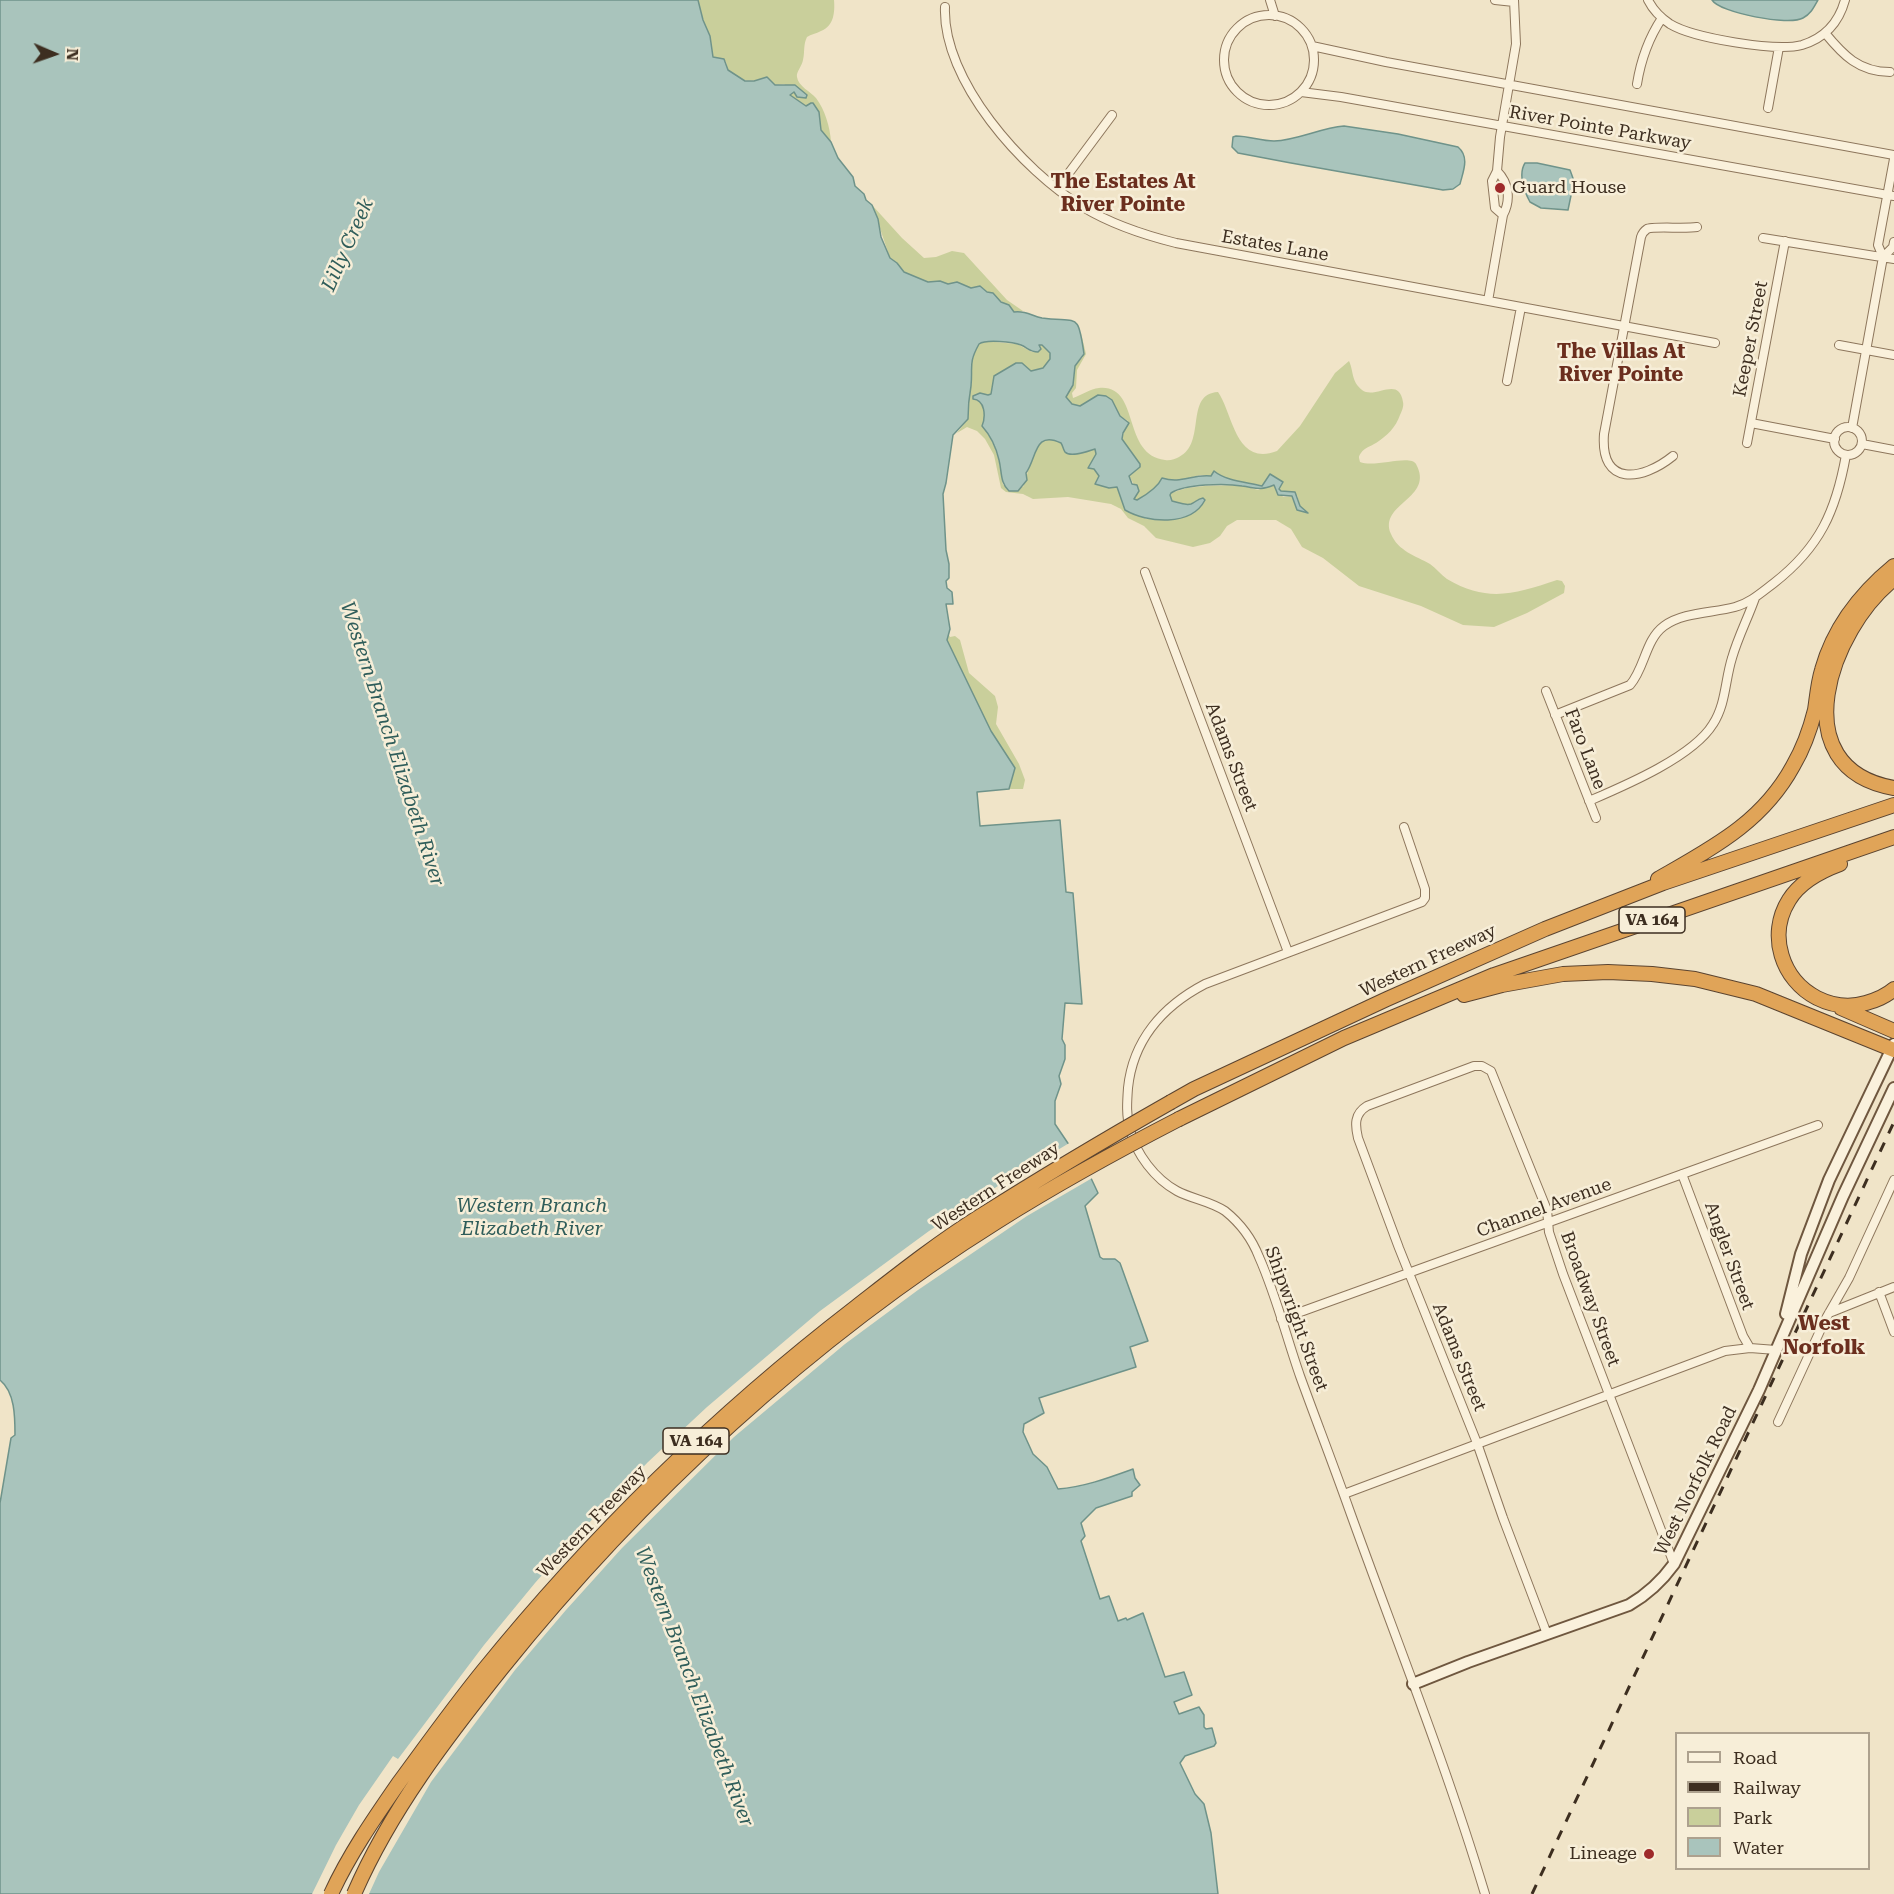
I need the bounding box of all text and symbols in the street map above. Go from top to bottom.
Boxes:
north arrow [24,24,84,84]
text: N [63,48,82,61]
street label: River Pointe Parkway [1507,101,1693,155]
district label: The Estates At River Pointe [1050,170,1196,217]
place label: Guard House [1512,177,1626,199]
marker: Guard House [1493,181,1507,195]
water label: Lilly Creek [317,195,379,295]
street label: Estates Lane [1220,226,1330,266]
street label: Keeper Street [1729,279,1773,399]
district label: The Villas At River Pointe [1557,340,1685,387]
water label: Western Branch Elizabeth River [335,599,449,889]
street label: Adams Street [1200,699,1262,815]
street label: Faro Lane [1560,705,1610,793]
road number: VA 164 [1619,907,1685,933]
street label: Western Freeway [1356,920,1500,1002]
street label: Western Freeway [928,1138,1064,1236]
street label: Channel Avenue [1474,1174,1614,1242]
water label: Western Branch Elizabeth River [457,1194,607,1241]
street label: Angler Street [1699,1199,1759,1313]
street label: Broadway Street [1556,1229,1624,1369]
street label: Shipwright Street [1260,1244,1332,1394]
street label: Adams Street [1427,1300,1491,1414]
district label: West Norfolk [1783,1311,1865,1361]
street label: West Norfolk Road [1650,1403,1742,1559]
road number: VA 164 [663,1428,729,1454]
street label: Western Freeway [533,1461,651,1583]
water label: Western Branch Elizabeth River [629,1544,759,1830]
legend [1675,1732,1870,1870]
text: Road [1733,1747,1777,1768]
text: Railway [1733,1777,1801,1798]
text: Park [1733,1807,1773,1828]
text: Water [1733,1837,1784,1858]
place label: Lineage [1569,1843,1637,1865]
marker: Lineage [1642,1847,1656,1861]

